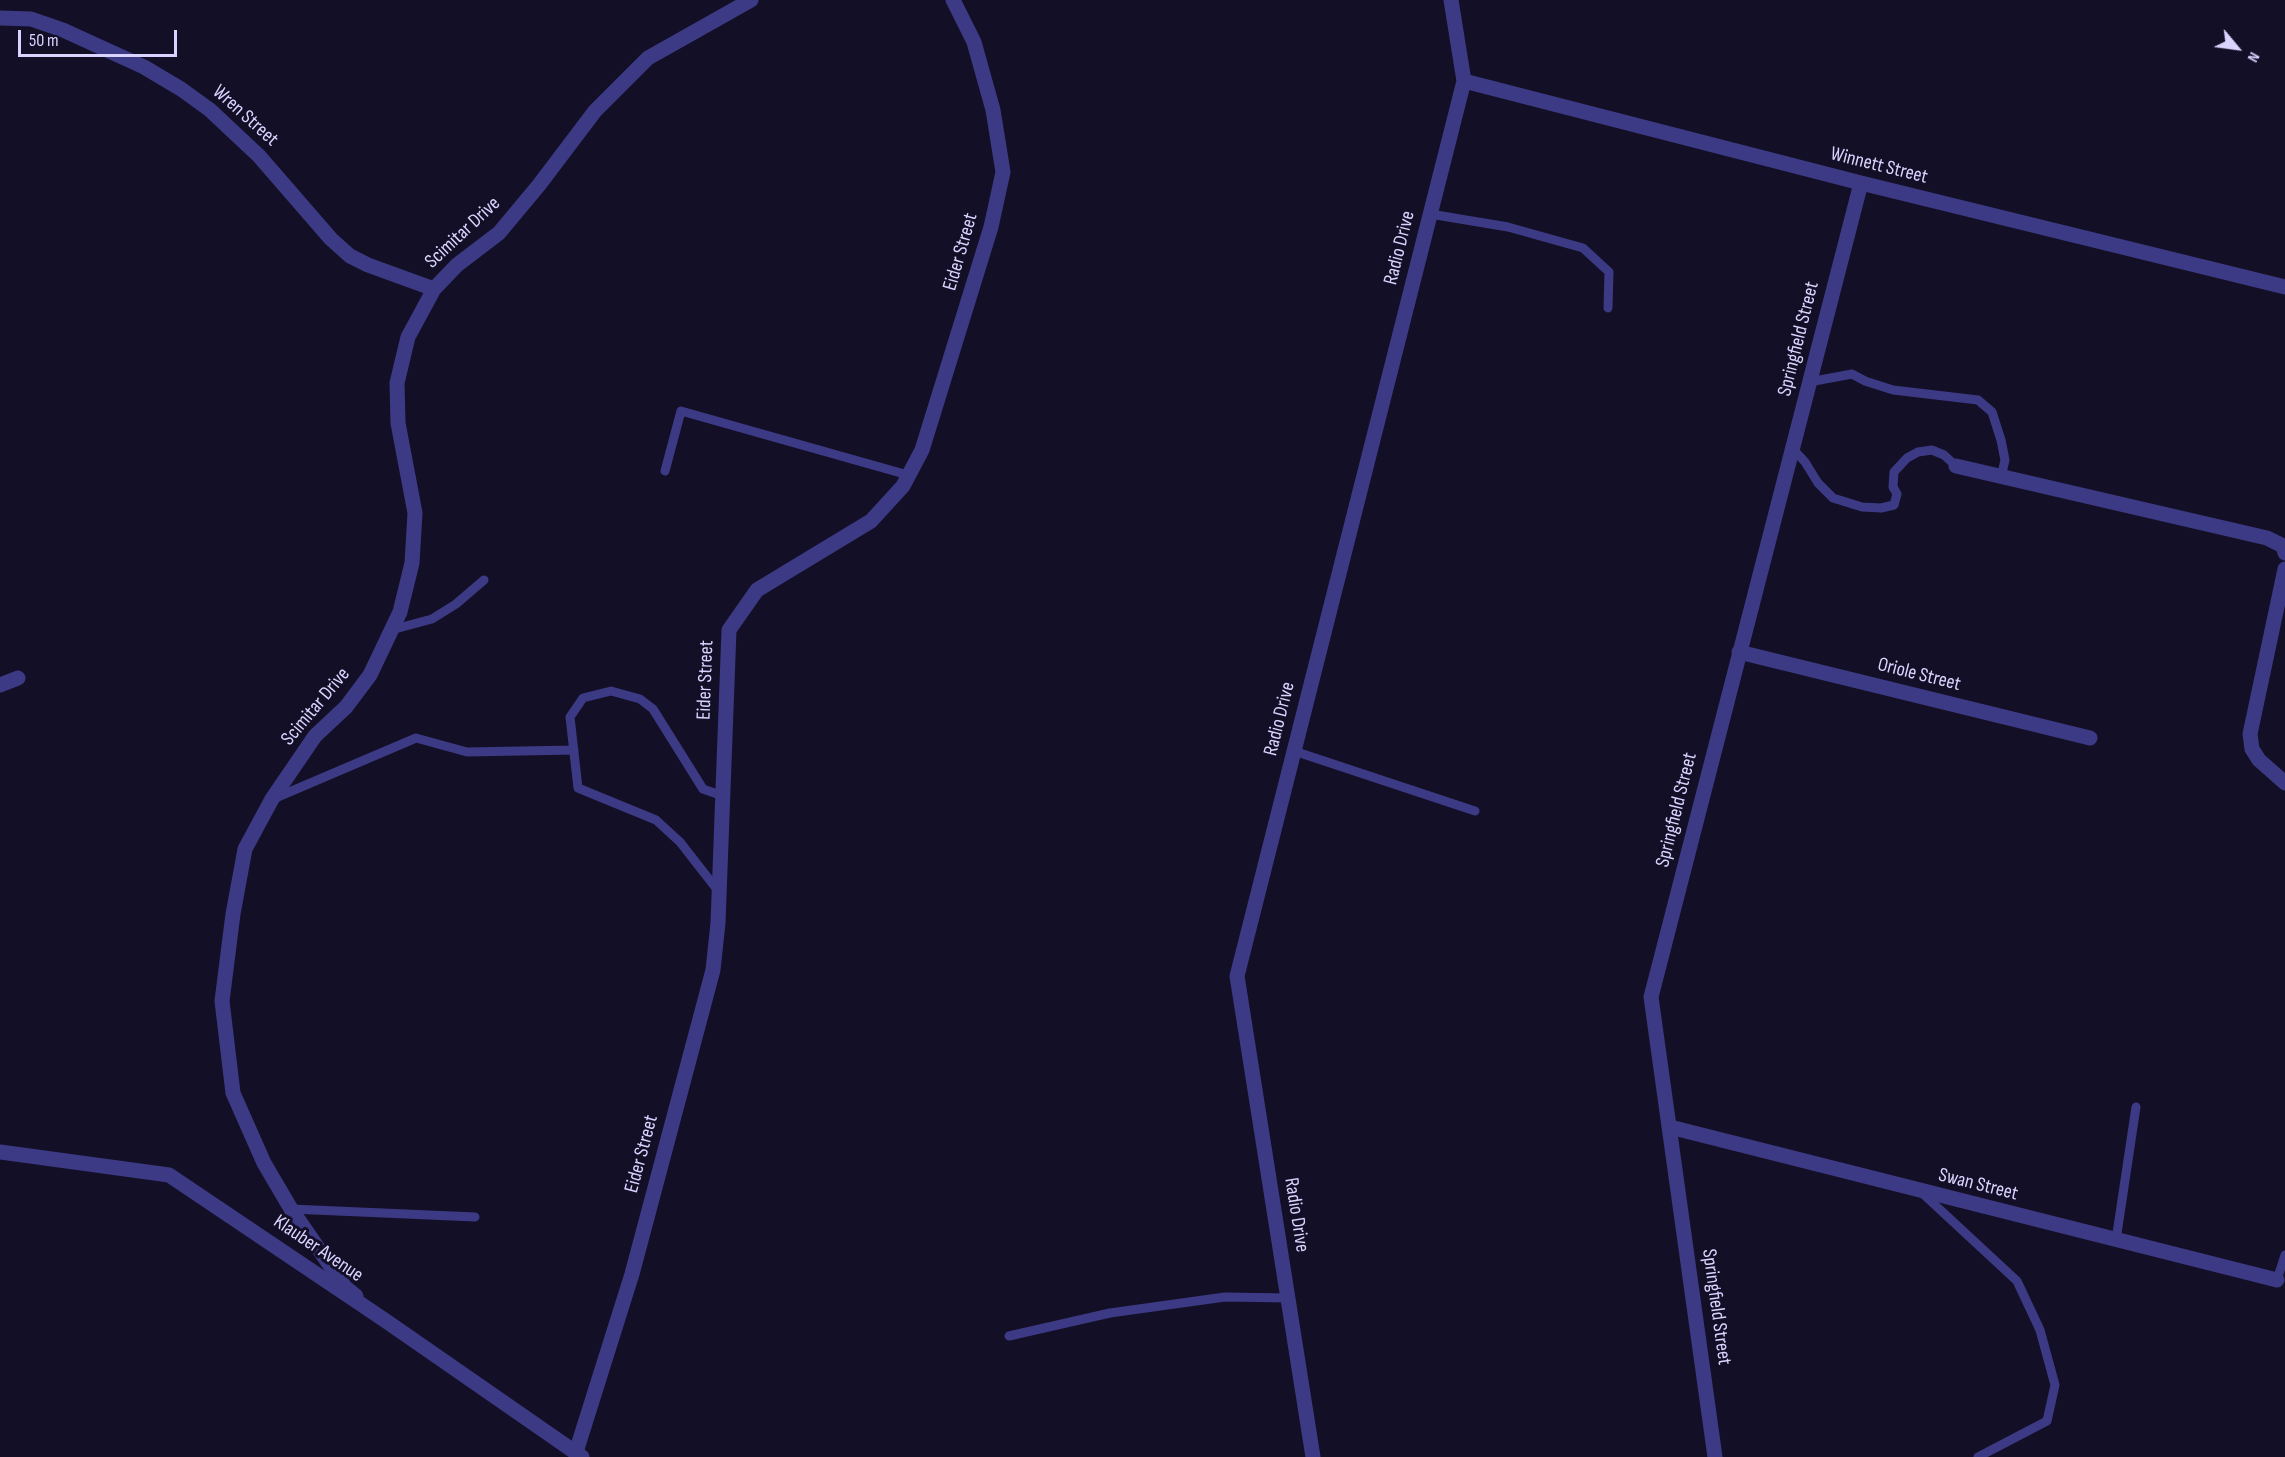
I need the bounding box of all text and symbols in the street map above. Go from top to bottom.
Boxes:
scale bar [21,18,180,56]
north arrow [2207,18,2267,78]
text: 50 m [29,30,59,51]
text: N [2243,49,2264,65]
street label: Wren Street [207,80,283,152]
street label: Winnett Street [1828,142,1930,190]
street label: Scimitar Drive [420,192,506,274]
street label: Radio Drive [1379,209,1421,287]
street label: Eider Street [939,211,983,293]
street label: Springfield Street [1773,279,1825,399]
street label: Eider Street [693,640,719,720]
street label: Oriole Street [1875,653,1963,697]
street label: Scimitar Drive [276,663,356,751]
street label: Radio Drive [1259,680,1301,758]
street label: Springfield Street [1651,750,1703,870]
street label: Eider Street [620,1113,664,1195]
street label: Swan Street [1936,1164,2020,1206]
street label: Radio Drive [1278,1176,1314,1254]
street label: Klauber Avenue [269,1210,367,1288]
street label: Springfield Street [1696,1247,1736,1367]

